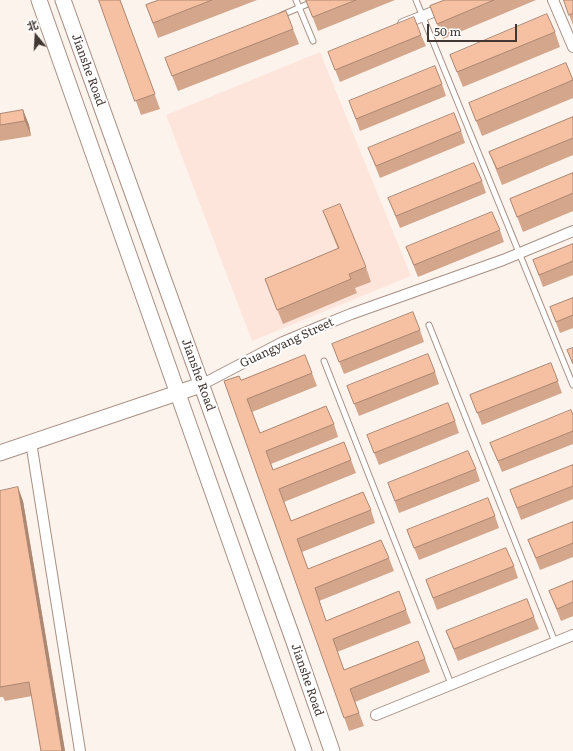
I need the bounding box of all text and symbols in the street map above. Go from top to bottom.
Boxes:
text: 北 [25,15,40,34]
north arrow [16,16,56,56]
scale bar [429,16,519,42]
text: 50 m [434,22,461,40]
street label: Jianshe Road [68,32,108,108]
street label: Guangyang Street [238,315,336,371]
street label: Jianshe Road [178,337,218,413]
street label: Jianshe Road [288,642,326,718]

